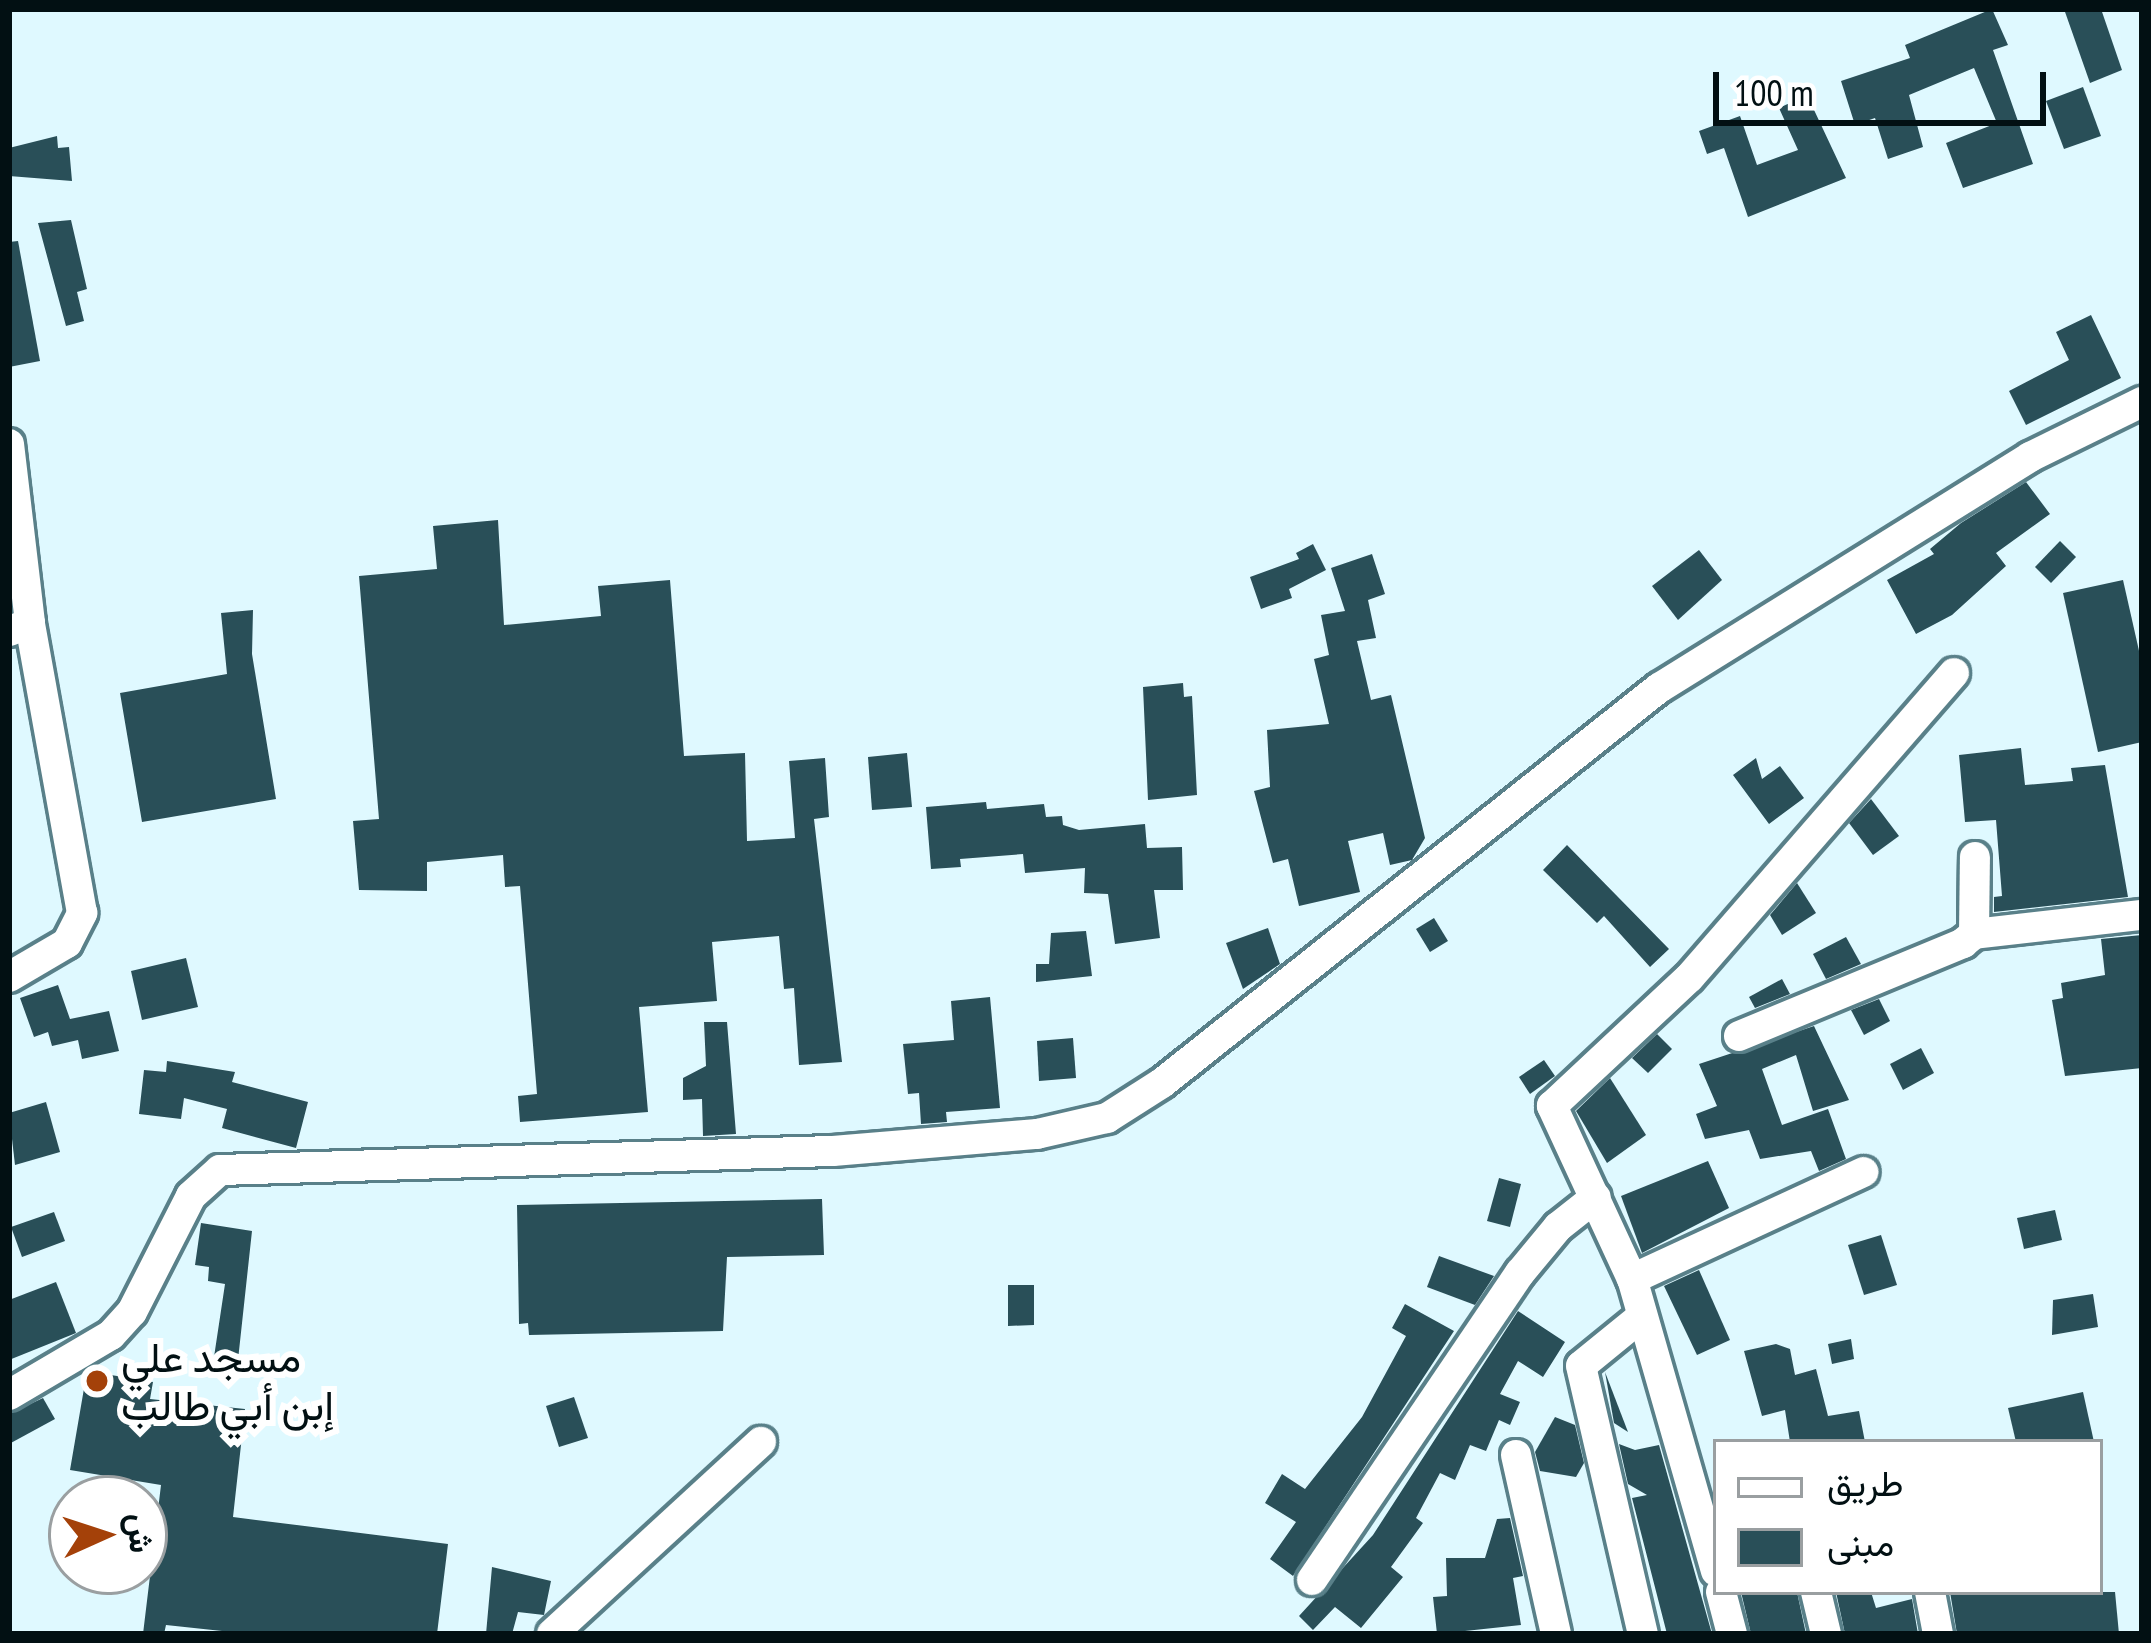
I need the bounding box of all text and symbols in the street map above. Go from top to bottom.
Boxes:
scale bar [1719,48,2052,122]
text: 100 m [1734,69,1814,116]
place label: مسجد علي إبن أبي طالب [121,1332,334,1430]
marker: مسجد علي إبن أبي طالب [84,1368,110,1394]
legend [1713,1439,2103,1595]
text: طريق [1827,1459,1903,1506]
north arrow [48,1475,168,1595]
text: ش [119,1512,164,1554]
text: مبنى [1827,1519,1894,1566]

